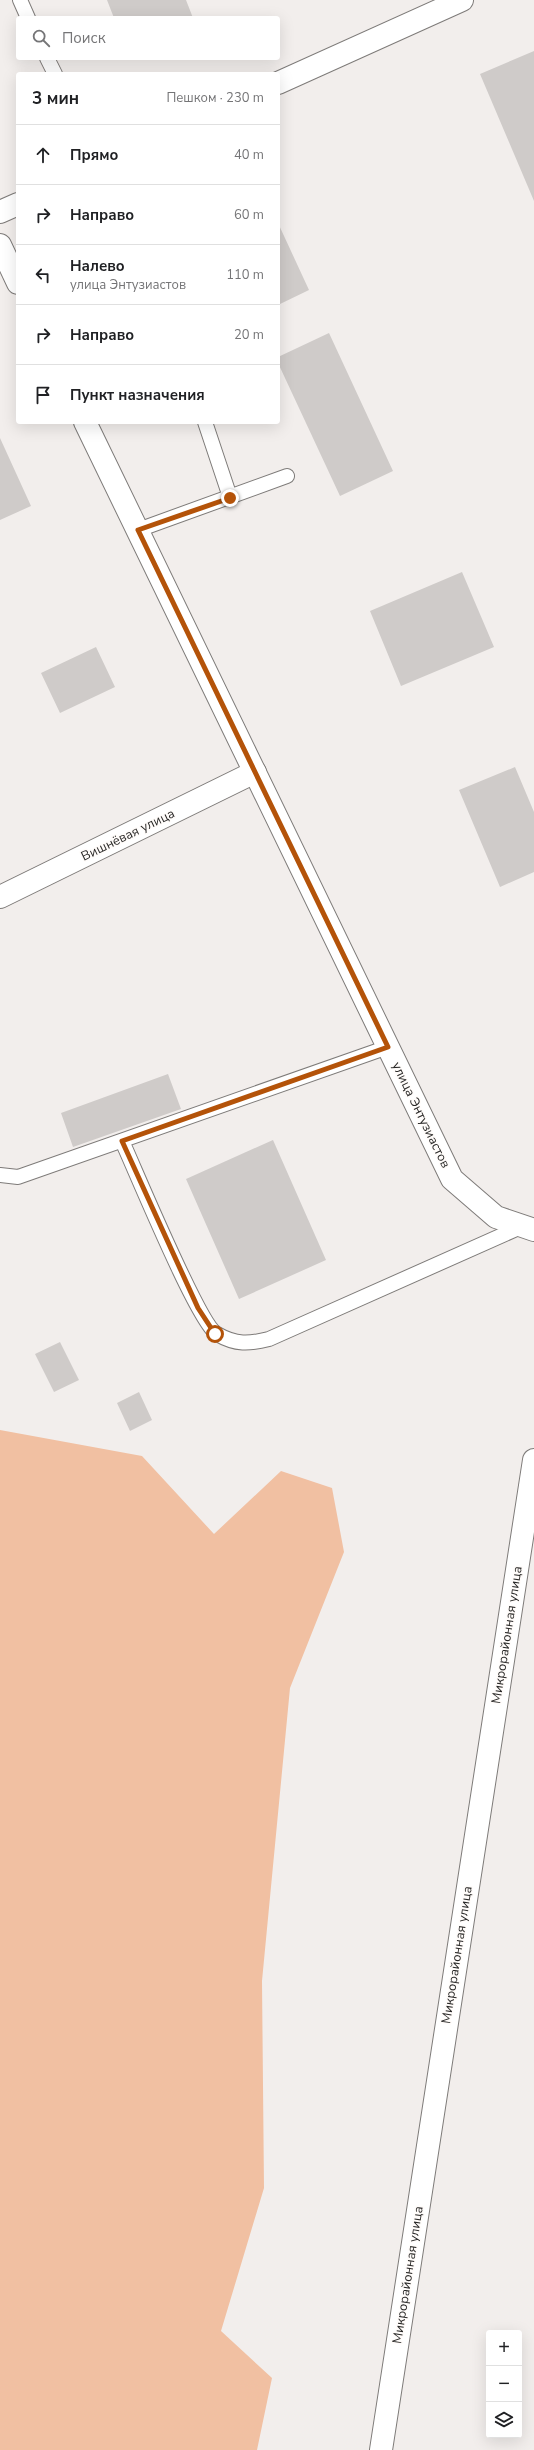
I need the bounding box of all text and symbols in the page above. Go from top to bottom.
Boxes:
search box [16,16,280,60]
icon: search [30,27,52,49]
text: Поиск [62,28,106,48]
text: 3 мин [32,87,79,110]
text: Пешком · 230 m [166,89,264,107]
icon: ahead [32,144,54,166]
text: Прямо [70,145,118,165]
text: 40 m [234,146,264,164]
icon: right [32,204,54,226]
text: Направо [70,205,134,225]
text: 60 m [234,206,264,224]
text: Налево [70,256,125,276]
icon: left [32,264,54,286]
text: 110 m [226,266,264,284]
text: улица Энтузиастов [70,276,186,294]
icon: right [32,324,54,346]
text: Направо [70,325,134,345]
text: 20 m [234,326,264,344]
icon: arrive [32,384,54,406]
text: Пункт назначения [70,385,205,405]
route end [221,489,239,507]
street label: Вишнёвая улица [78,805,178,865]
street label: улица Энтузиастов [387,1059,455,1171]
route start [206,1325,224,1343]
street label: Микрорайонная улица [487,1565,527,1705]
street label: Микрорайонная улица [437,1885,477,2025]
street label: Микрорайонная улица [388,2205,428,2345]
map controls [486,2330,522,2438]
button: + [486,2330,522,2366]
button: − [486,2366,522,2402]
button: layers [486,2402,522,2438]

